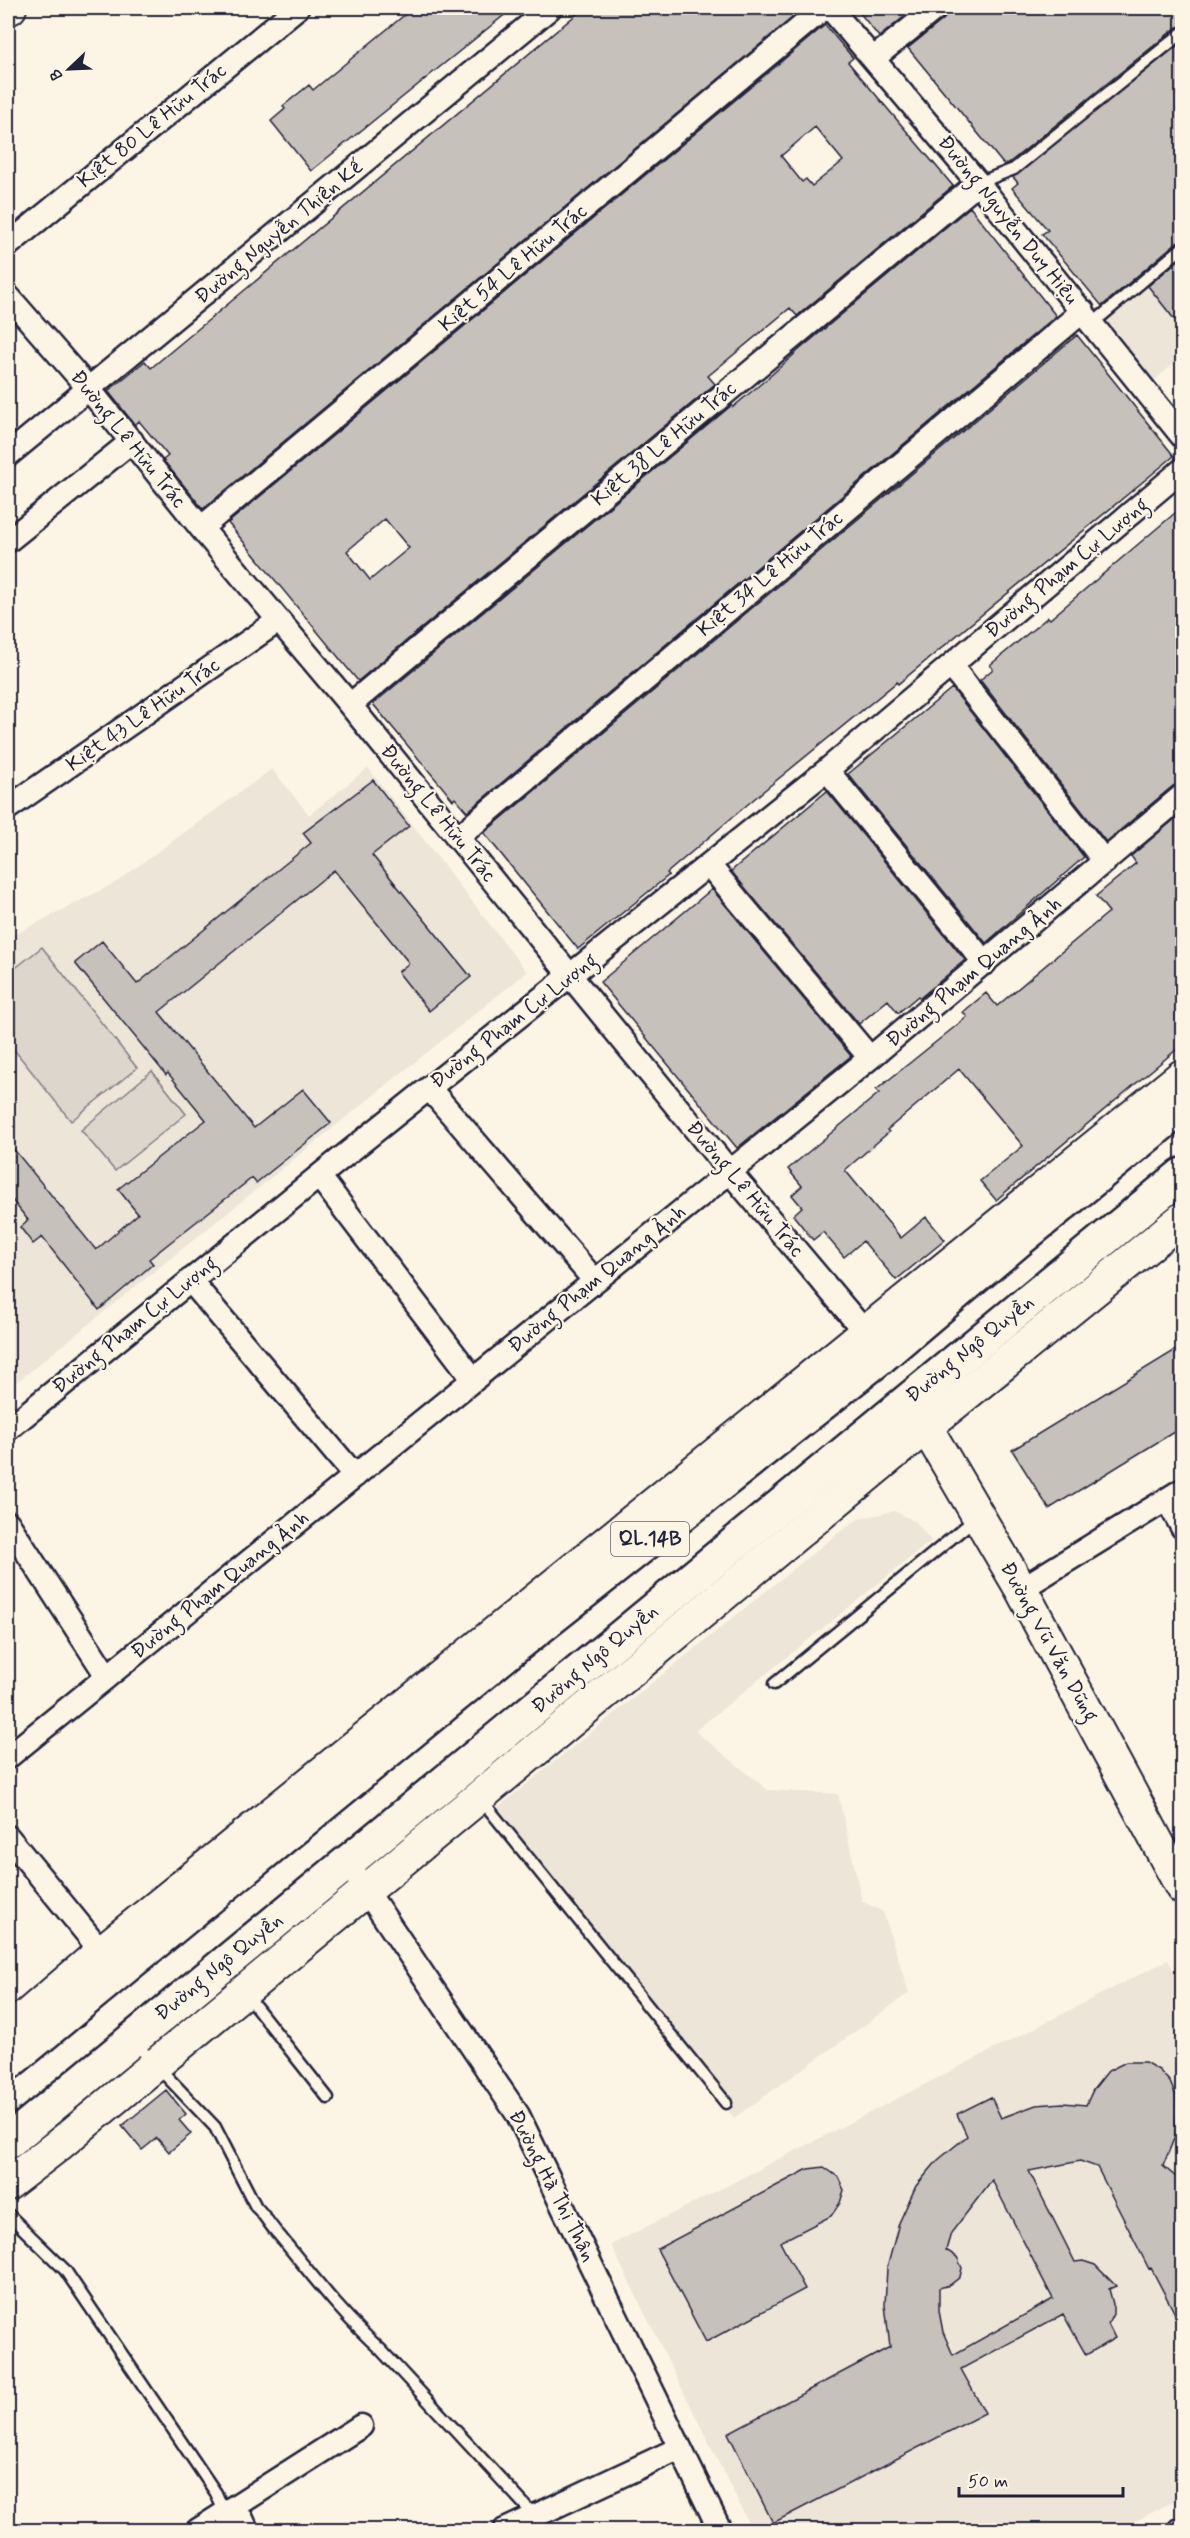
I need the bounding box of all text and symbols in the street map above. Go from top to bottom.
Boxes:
north arrow [39,39,99,99]
street label: Kiệt 80 Lê Hữu Trác [72,57,232,195]
text: B [45,66,68,83]
street label: Đường Nguyễn Duy Hiệu [929,130,1085,312]
street label: Đường Nguyễn Thiện Kế [189,153,371,312]
street label: Kiệt 54 Lê Hữu Trác [433,198,593,338]
street label: Đường Lê Hữu Trác [62,364,192,515]
street label: Kiệt 38 Lê Hữu Trác [586,375,742,513]
street label: Đường Phạm Cự Lượng [979,491,1156,646]
street label: Kiệt 34 Lê Hữu Trác [691,505,849,643]
street label: Kiệt 43 Lê Hữu Trác [61,652,225,778]
street label: Đường Lê Hữu Trác [372,738,502,889]
street label: Đường Phạm Quang Ảnh [880,890,1069,1056]
street label: Đường Phạm Cự Lượng [424,947,605,1097]
street label: Đường Lê Hữu Trác [678,1115,810,1264]
street label: Đường Phạm Quang Ảnh [502,1198,693,1361]
street label: Đường Phạm Cự Lượng [46,1249,225,1402]
street label: Đường Ngô Quyền [900,1289,1041,1411]
street label: Đường Phạm Quang Ảnh [125,1504,316,1667]
road number: QL.14B [611,1522,689,1556]
street label: Đường Vũ Văn Dũng [992,1557,1105,1728]
street label: Đường Ngô Quyền [526,1598,666,1722]
street label: Đường Ngô Quyền [149,1907,290,2029]
street label: Đường Hà Thị Thân [500,2105,602,2268]
scale bar [959,2460,1122,2498]
text: 50 m [968,2470,1008,2494]

